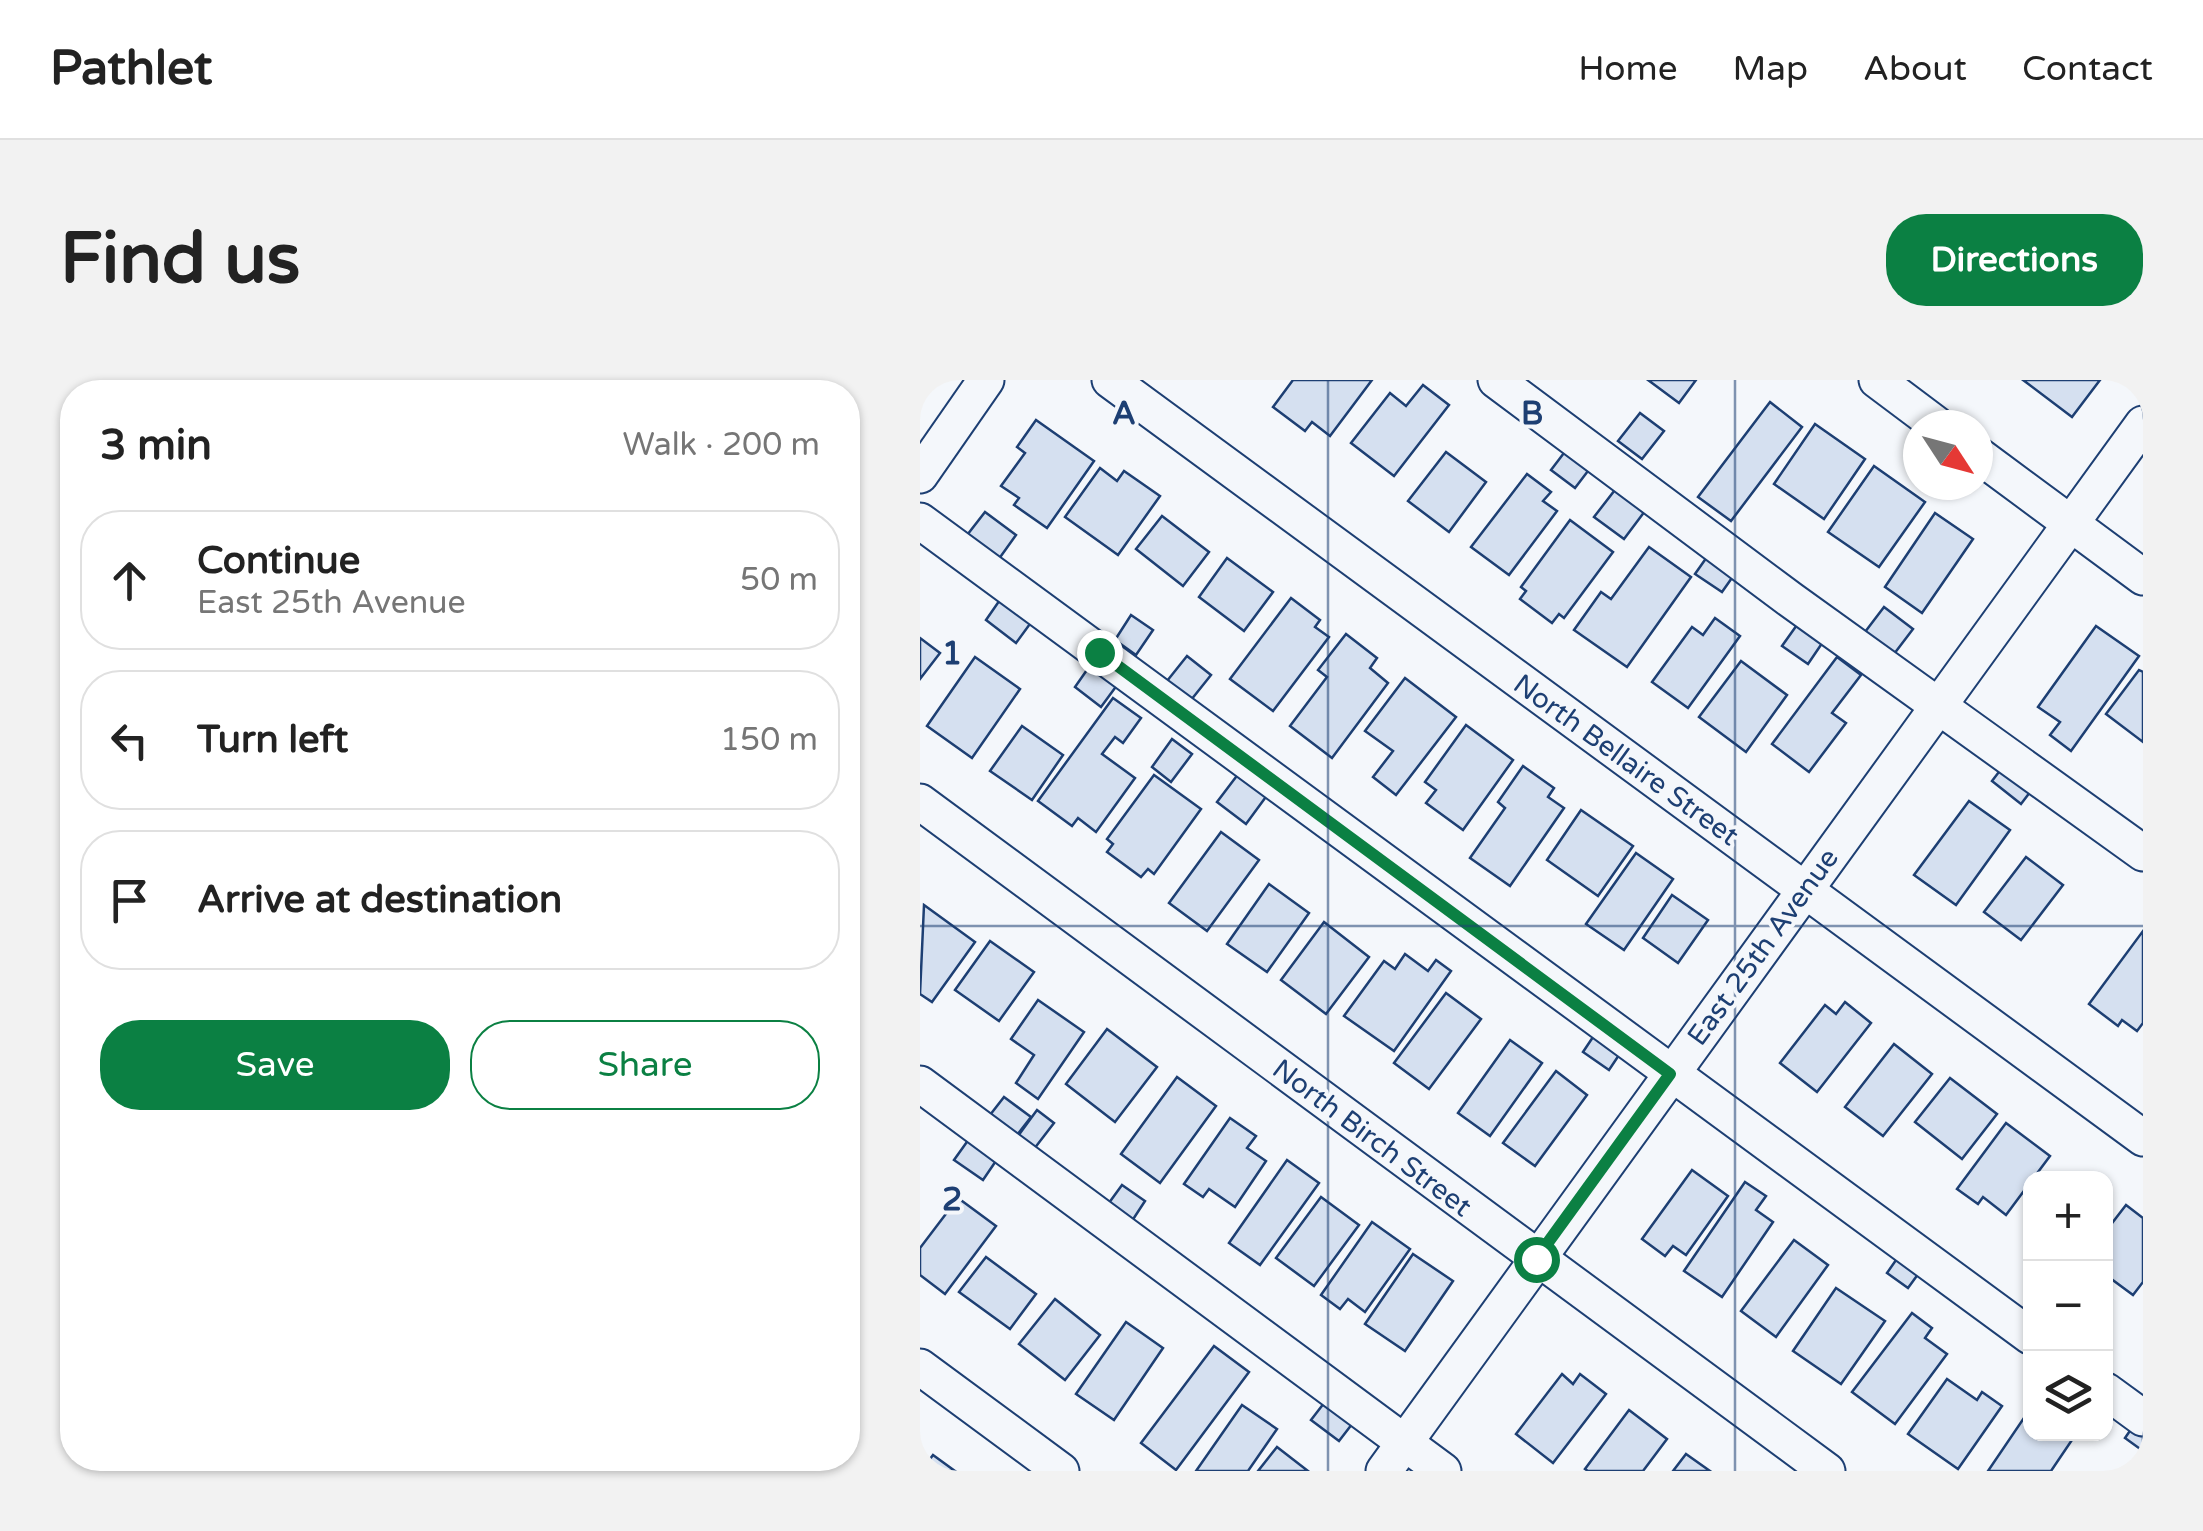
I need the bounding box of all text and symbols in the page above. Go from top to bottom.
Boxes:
text: Pathlet [50,40,212,98]
text: Home [1578,48,1677,90]
text: Map [1732,48,1808,90]
text: About [1863,48,1967,90]
text: Contact [2022,48,2153,90]
button: Directions [1886,214,2143,306]
text: Find us [60,218,300,302]
text: A [1112,395,1136,433]
text: B [1521,395,1543,433]
north arrow [1903,410,1993,500]
text: 3 min [100,420,212,471]
text: Walk · 200 m [623,426,820,464]
text: Continue [197,538,360,584]
icon: ahead [102,553,157,608]
text: 50 m [740,561,818,599]
text: East 25th Avenue [197,584,466,622]
route end [1077,630,1123,676]
text: 1 [942,635,962,673]
street label: North Bellaire Street [1507,667,1745,853]
icon: left [102,713,157,768]
text: Turn left [197,717,348,763]
text: 150 m [720,721,818,759]
street label: East 25th Avenue [1680,842,1846,1052]
icon: arrive [102,873,157,928]
text: Arrive at destination [197,877,562,923]
button: Save [100,1020,450,1110]
button: Share [470,1020,820,1110]
street label: North Birch Street [1266,1052,1479,1224]
map controls [2023,1171,2113,1441]
button: + [2023,1171,2113,1261]
text: 2 [942,1181,962,1219]
route start [1514,1237,1560,1283]
button: − [2023,1261,2113,1351]
button: layers [2023,1351,2113,1441]

